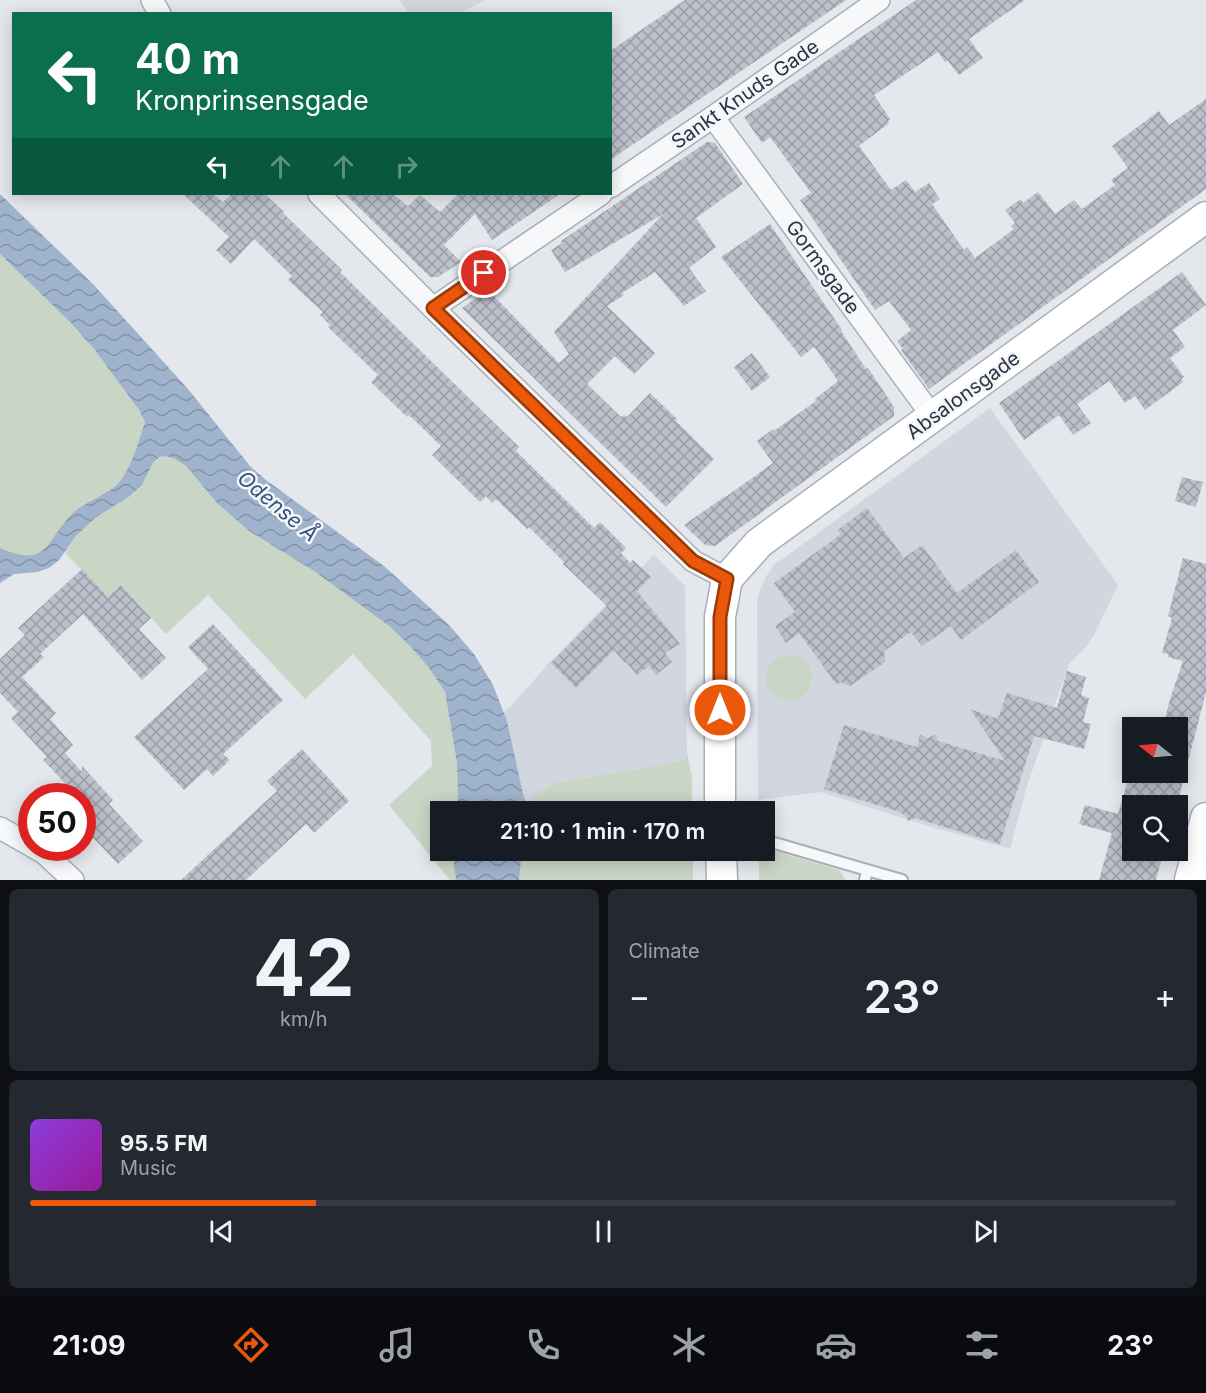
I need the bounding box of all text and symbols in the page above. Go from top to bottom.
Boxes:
text: 40 m [135,33,240,84]
street label: Sankt Knuds Gade [667,34,823,154]
icon: left [36,36,114,114]
text: Kronprinsensgade [135,84,369,117]
icon: left [201,150,234,183]
icon: ahead [264,150,297,183]
icon: ahead [327,150,360,183]
icon: right [390,150,423,183]
street label: Gormsgade [781,215,865,319]
pin [458,247,509,298]
icon: arrive [467,256,500,289]
street label: Absalonsgade [902,346,1024,444]
water label: Odense Å [233,464,324,547]
position arrow [688,678,752,742]
north arrow [1122,717,1188,783]
map controls [1122,717,1188,861]
speed limit sign: 50 [18,783,96,861]
button: search [1122,795,1188,861]
text: 21:10 · 1 min · 170 m [500,818,705,844]
text: 42 [253,920,355,1015]
text: Climate [629,939,700,963]
text: 23° [864,969,941,1024]
text: − [629,976,650,1016]
text: + [1154,976,1176,1016]
text: km/h [280,1007,328,1031]
text: 95.5 FM [120,1130,208,1156]
text: Music [120,1156,177,1180]
icon: previous [205,1215,238,1248]
icon: pause [587,1215,620,1248]
icon: next [969,1215,1002,1248]
icon: directions [230,1324,272,1366]
icon: music [376,1324,418,1366]
icon: phone [522,1324,564,1366]
icon: climate [668,1324,710,1366]
icon: car [815,1324,857,1366]
icon: filters [961,1324,1003,1366]
text: 21:09 [52,1329,126,1362]
text: 23° [1107,1329,1154,1362]

